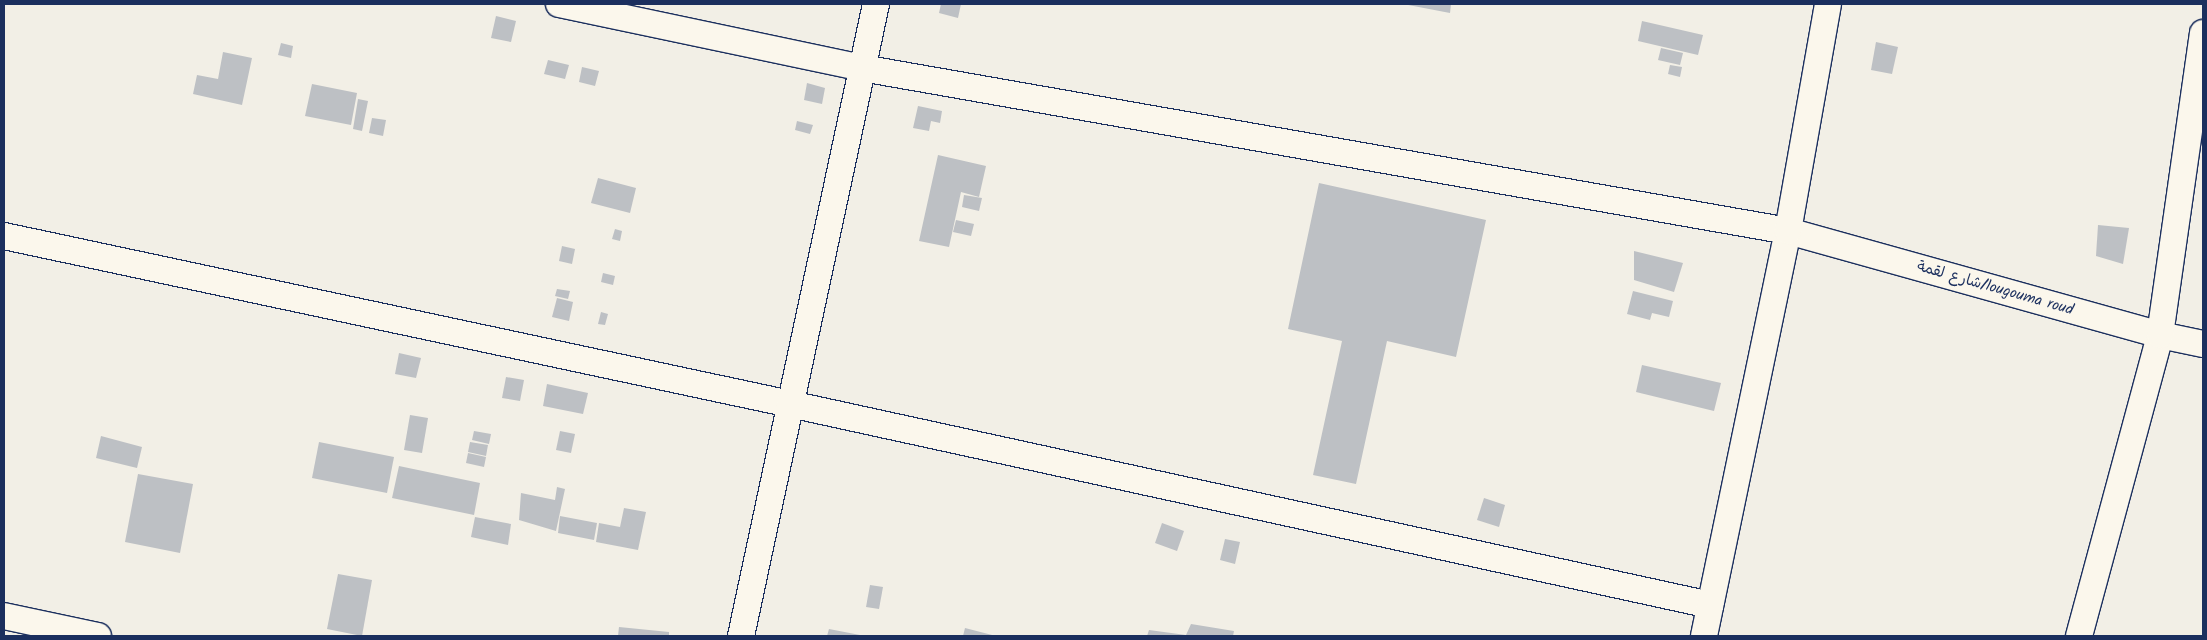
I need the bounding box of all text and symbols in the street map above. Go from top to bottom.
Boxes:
street label: شارع لقمة/lougouma roud [1915,258,2075,320]

